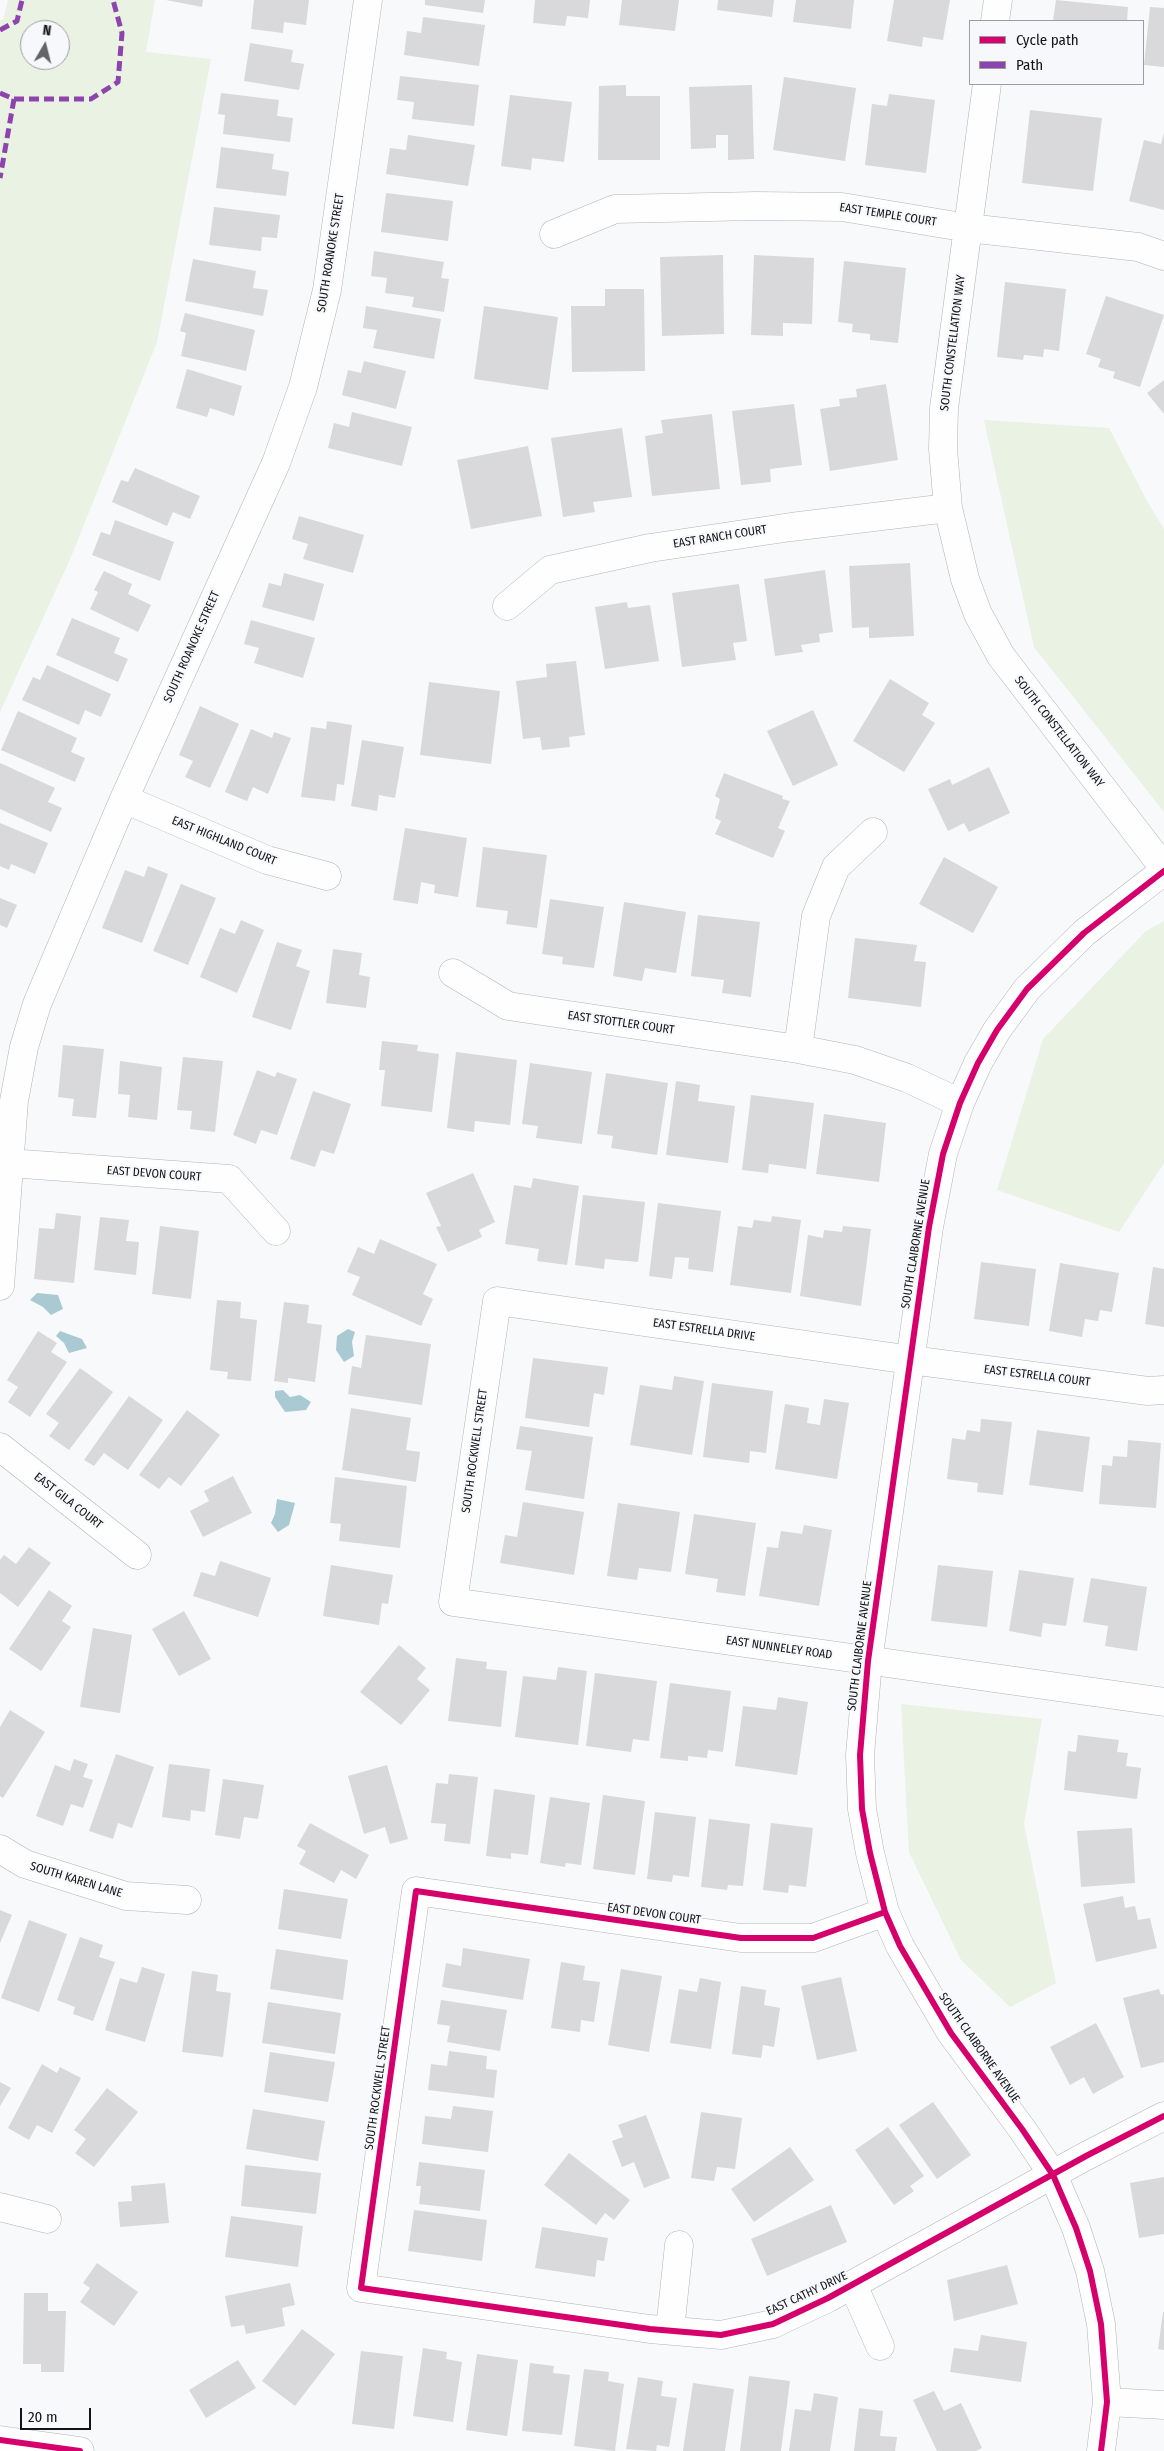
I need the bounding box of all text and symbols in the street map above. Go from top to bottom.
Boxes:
north arrow [20,20,70,70]
legend [969,20,1144,85]
text: N [42,22,52,40]
text: Cycle path [1016,31,1079,49]
text: Path [1016,56,1043,74]
street label: SOUTH ROANOKE STREET [314,192,348,314]
street label: EAST TEMPLE COURT [838,200,938,230]
street label: SOUTH CONSTELLATION WAY [937,274,969,412]
street label: EAST RANCH COURT [672,522,768,552]
street label: SOUTH ROANOKE STREET [161,589,223,705]
street label: SOUTH CONSTELLATION WAY [1011,674,1107,790]
street label: EAST HIGHLAND COURT [170,813,278,869]
street label: EAST STOTTLER COURT [567,1008,675,1038]
street label: EAST DEVON COURT [106,1164,202,1184]
street label: SOUTH CLAIBORNE AVENUE [899,1178,933,1310]
street label: EAST ESTRELLA DRIVE [652,1316,756,1344]
street label: EAST ESTRELLA COURT [983,1362,1091,1390]
street label: SOUTH ROCKWELL STREET [459,1388,491,1514]
street label: EAST GILA COURT [31,1470,105,1532]
street label: SOUTH CLAIBORNE AVENUE [845,1580,875,1712]
street label: EAST NUNNELEY ROAD [725,1633,833,1663]
street label: SOUTH KAREN LANE [28,1859,124,1901]
street label: EAST DEVON COURT [606,1900,702,1928]
street label: SOUTH CLAIBORNE AVENUE [935,1990,1023,2106]
street label: SOUTH ROCKWELL STREET [362,2025,394,2151]
street label: EAST CATHY DRIVE [764,2269,850,2319]
scale bar [22,2398,94,2430]
text: 20 m [28,2408,58,2426]

